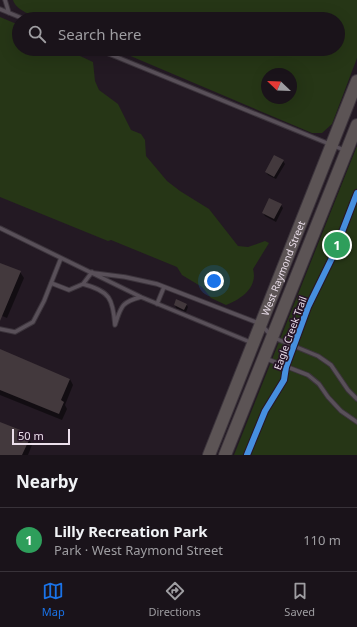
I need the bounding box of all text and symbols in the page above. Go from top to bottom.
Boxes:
search box [12,12,345,56]
icon: search [26,23,48,45]
text: Search here [58,24,141,44]
north arrow [261,68,297,104]
street label: West Raymond Street [258,218,308,318]
pin: 1 [324,230,350,260]
your location [204,271,224,291]
street label: Eagle Creek Trail [270,294,310,372]
scale bar [12,427,70,446]
text: 50 m [18,428,44,443]
text: Nearby [16,470,78,493]
text: Lilly Recreation Park [54,521,207,541]
text: 1 [25,531,33,549]
text: 110 m [303,531,341,549]
text: Park · West Raymond Street [54,541,223,559]
tab: Map [42,580,65,619]
tab: Directions [148,580,201,619]
tab: Saved [284,580,315,619]

